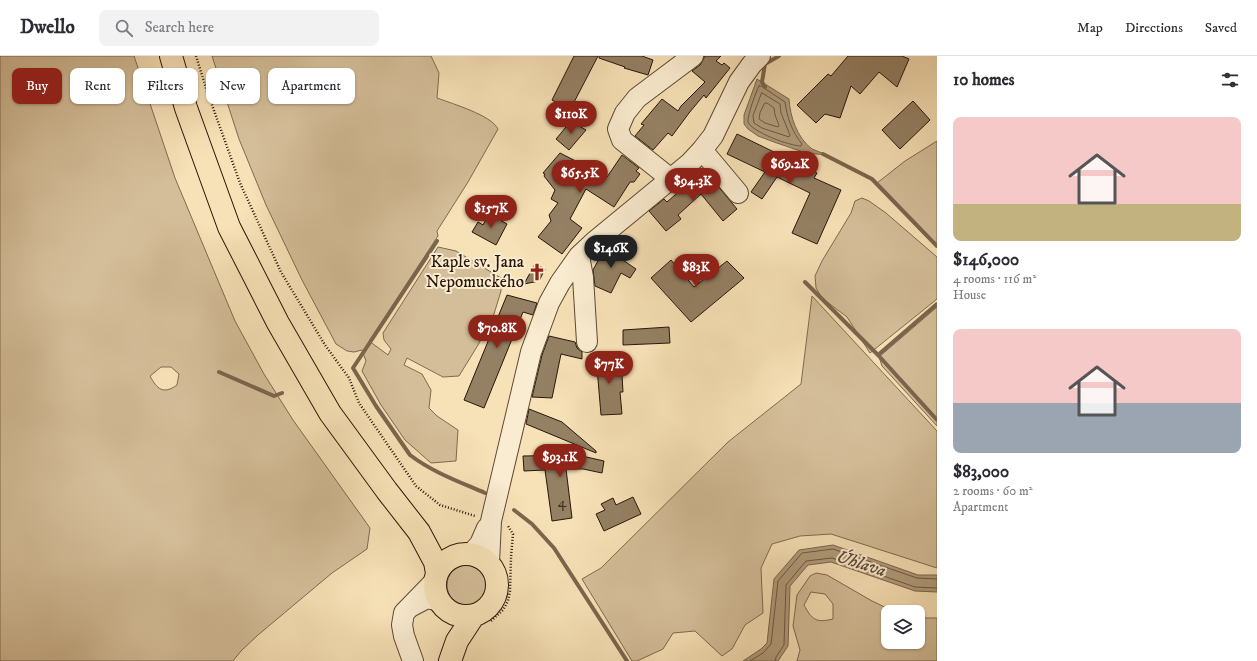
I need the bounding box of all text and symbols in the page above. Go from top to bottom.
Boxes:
search box [99,10,379,46]
text: Dwello [20,16,75,39]
icon: search [113,17,135,39]
text: Search here [145,18,214,37]
text: Map [1077,19,1103,37]
text: Directions [1125,19,1183,37]
text: Saved [1205,19,1237,37]
chip: Buy [12,68,62,104]
chip: Rent [70,68,125,104]
chip: Filters [133,68,198,104]
chip: New [206,68,260,104]
chip: Apartment [268,68,355,104]
text: 10 homes [953,69,1015,91]
icon: filters [1219,69,1241,91]
pin: $110K [543,101,599,135]
text: $110K [555,106,587,122]
icon: home [1061,143,1133,215]
pin: $69.2K [757,151,823,185]
text: $69.2K [771,156,809,172]
pin: $65.5K [547,160,613,194]
text: $65.5K [561,165,599,181]
pin: $94.3K [660,168,726,202]
text: $94.3K [674,173,712,189]
pin: $157K [463,195,519,229]
text: $157K [474,200,508,216]
pin: $146K [583,235,639,269]
text: $146K [593,240,629,256]
text: $146,000 [953,249,1019,271]
place label: Kaple sv. Jana Nepomuckého [426,251,525,293]
pin: $83K [672,254,720,288]
text: $83K [682,259,710,275]
church icon: Kaple sv. Jana Nepomuckého [527,262,547,282]
text: 4 rooms · 116 m² [953,271,1036,287]
text: House [953,287,986,303]
pin: $70.8K [464,315,530,349]
text: $70.8K [477,320,517,336]
pin: $77K [585,351,633,385]
icon: home [1061,355,1133,427]
text: $77K [594,356,624,372]
pin: $93.1K [527,444,593,478]
text: $93.1K [542,449,578,465]
text: $83,000 [953,461,1009,483]
text: 2 rooms · 60 m² [953,483,1033,499]
house number: 4 [558,493,567,512]
text: Apartment [953,499,1008,515]
water label: Úhlava [833,545,889,582]
map controls [881,605,925,649]
button: layers [881,605,925,649]

